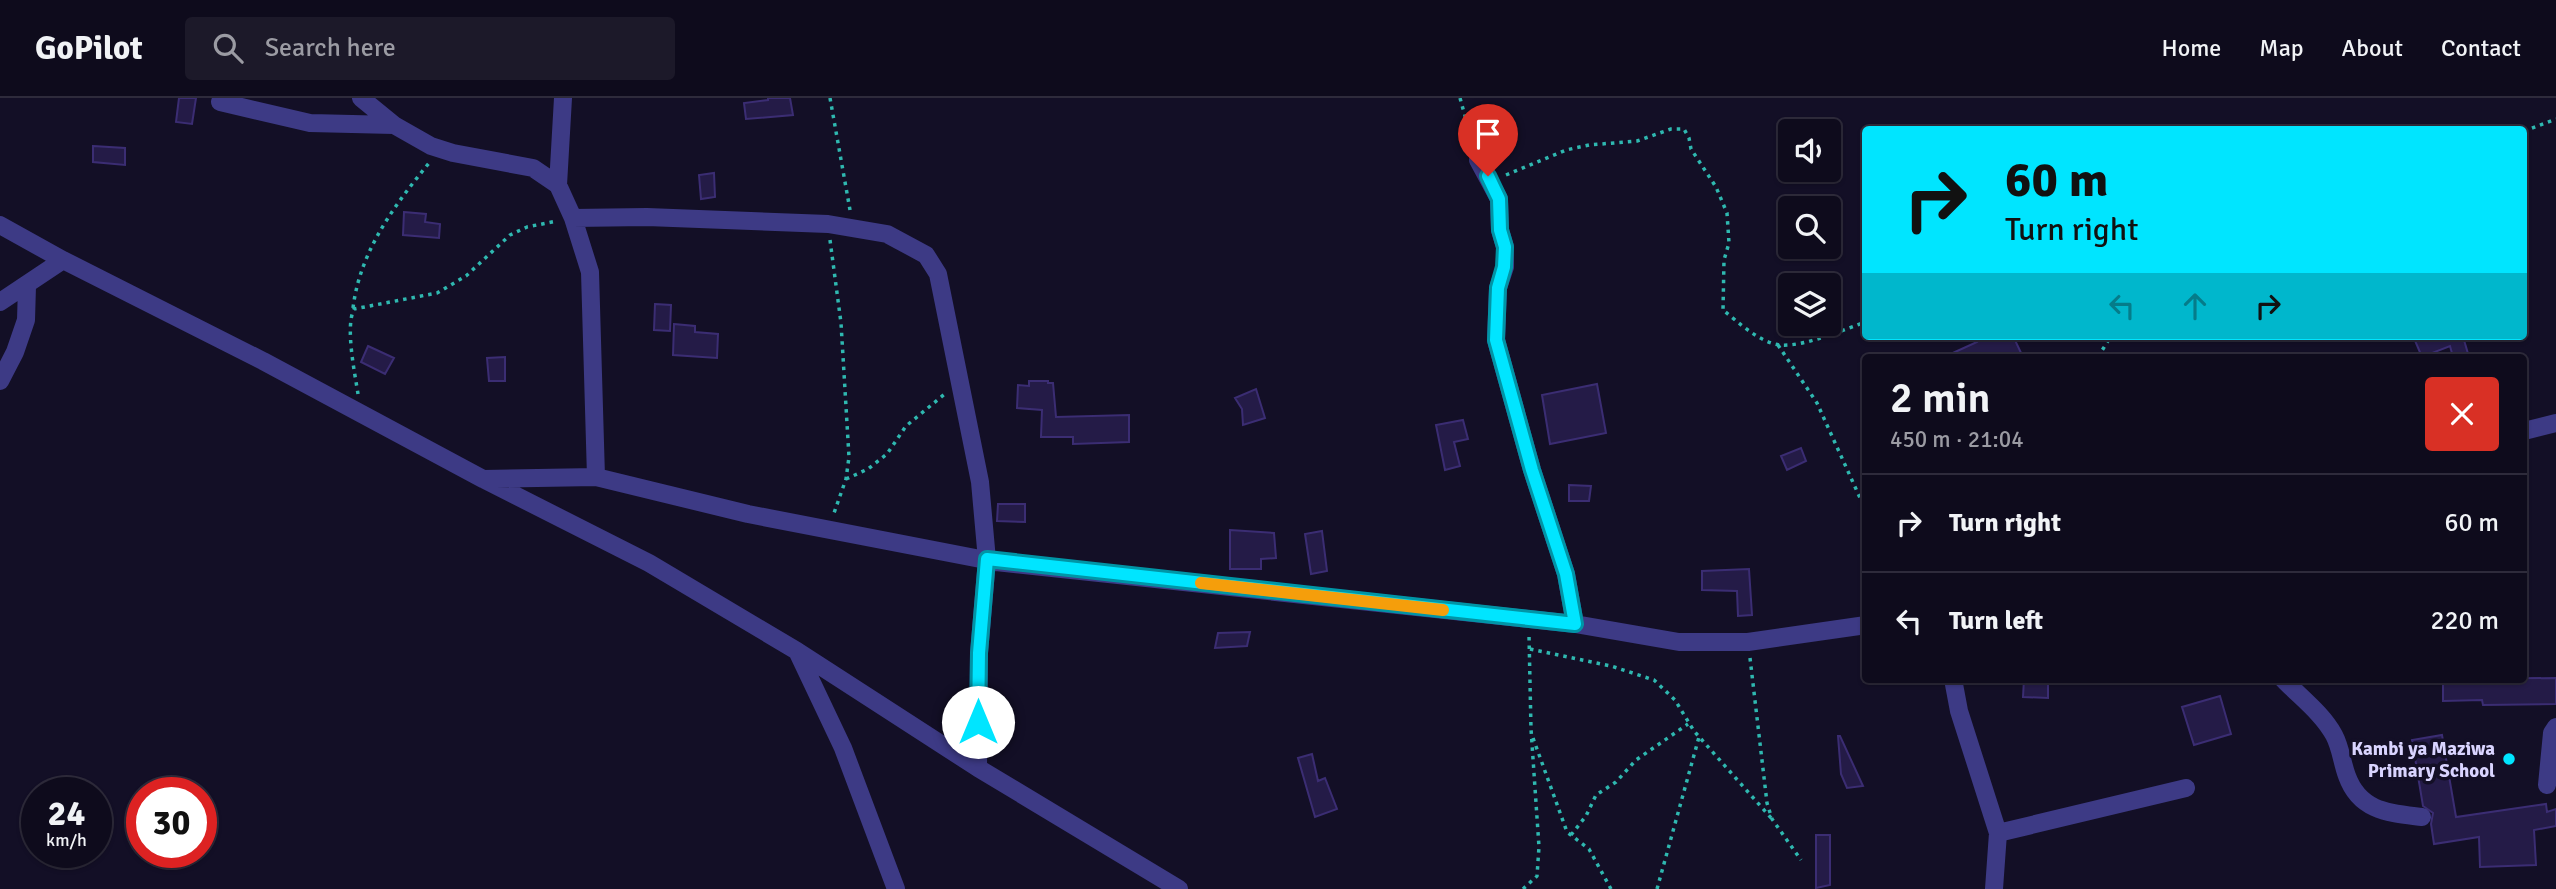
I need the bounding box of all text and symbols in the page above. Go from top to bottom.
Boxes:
search box [185,17,675,80]
text: GoPilot [35,28,143,69]
icon: search [209,29,247,67]
text: Search here [265,32,396,64]
text: Home [2161,33,2221,63]
text: Map [2259,33,2304,63]
text: About [2342,33,2403,63]
text: Contact [2441,33,2521,63]
pin [1458,104,1518,176]
icon: arrive [1469,115,1507,153]
map controls [1778,119,1841,336]
button: sound [1778,119,1841,182]
text: 60 m [2005,150,2108,210]
icon: right [1890,154,1981,245]
button: search [1778,196,1841,259]
text: Turn right [2005,210,2138,249]
button: layers [1778,273,1841,336]
icon: left [2103,287,2141,325]
icon: ahead [2176,287,2214,325]
icon: right [2249,287,2287,325]
text: 2 min [1890,373,1991,424]
button: close [2425,377,2499,451]
text: 450 m · 21:04 [1890,425,2024,454]
icon: right [1890,504,1928,542]
text: Turn right [1949,507,2061,539]
text: 60 m [2444,507,2499,539]
icon: left [1890,602,1928,640]
text: Turn left [1949,605,2043,637]
text: 220 m [2430,605,2499,637]
position arrow [941,685,1015,759]
place label: Kambi ya Maziwa Primary School [2351,737,2495,783]
marker: Kambi ya Maziwa Primary School [2501,751,2517,767]
speed limit sign: 30 [126,777,217,868]
text: 24 [48,792,85,835]
text: km/h [46,829,87,851]

